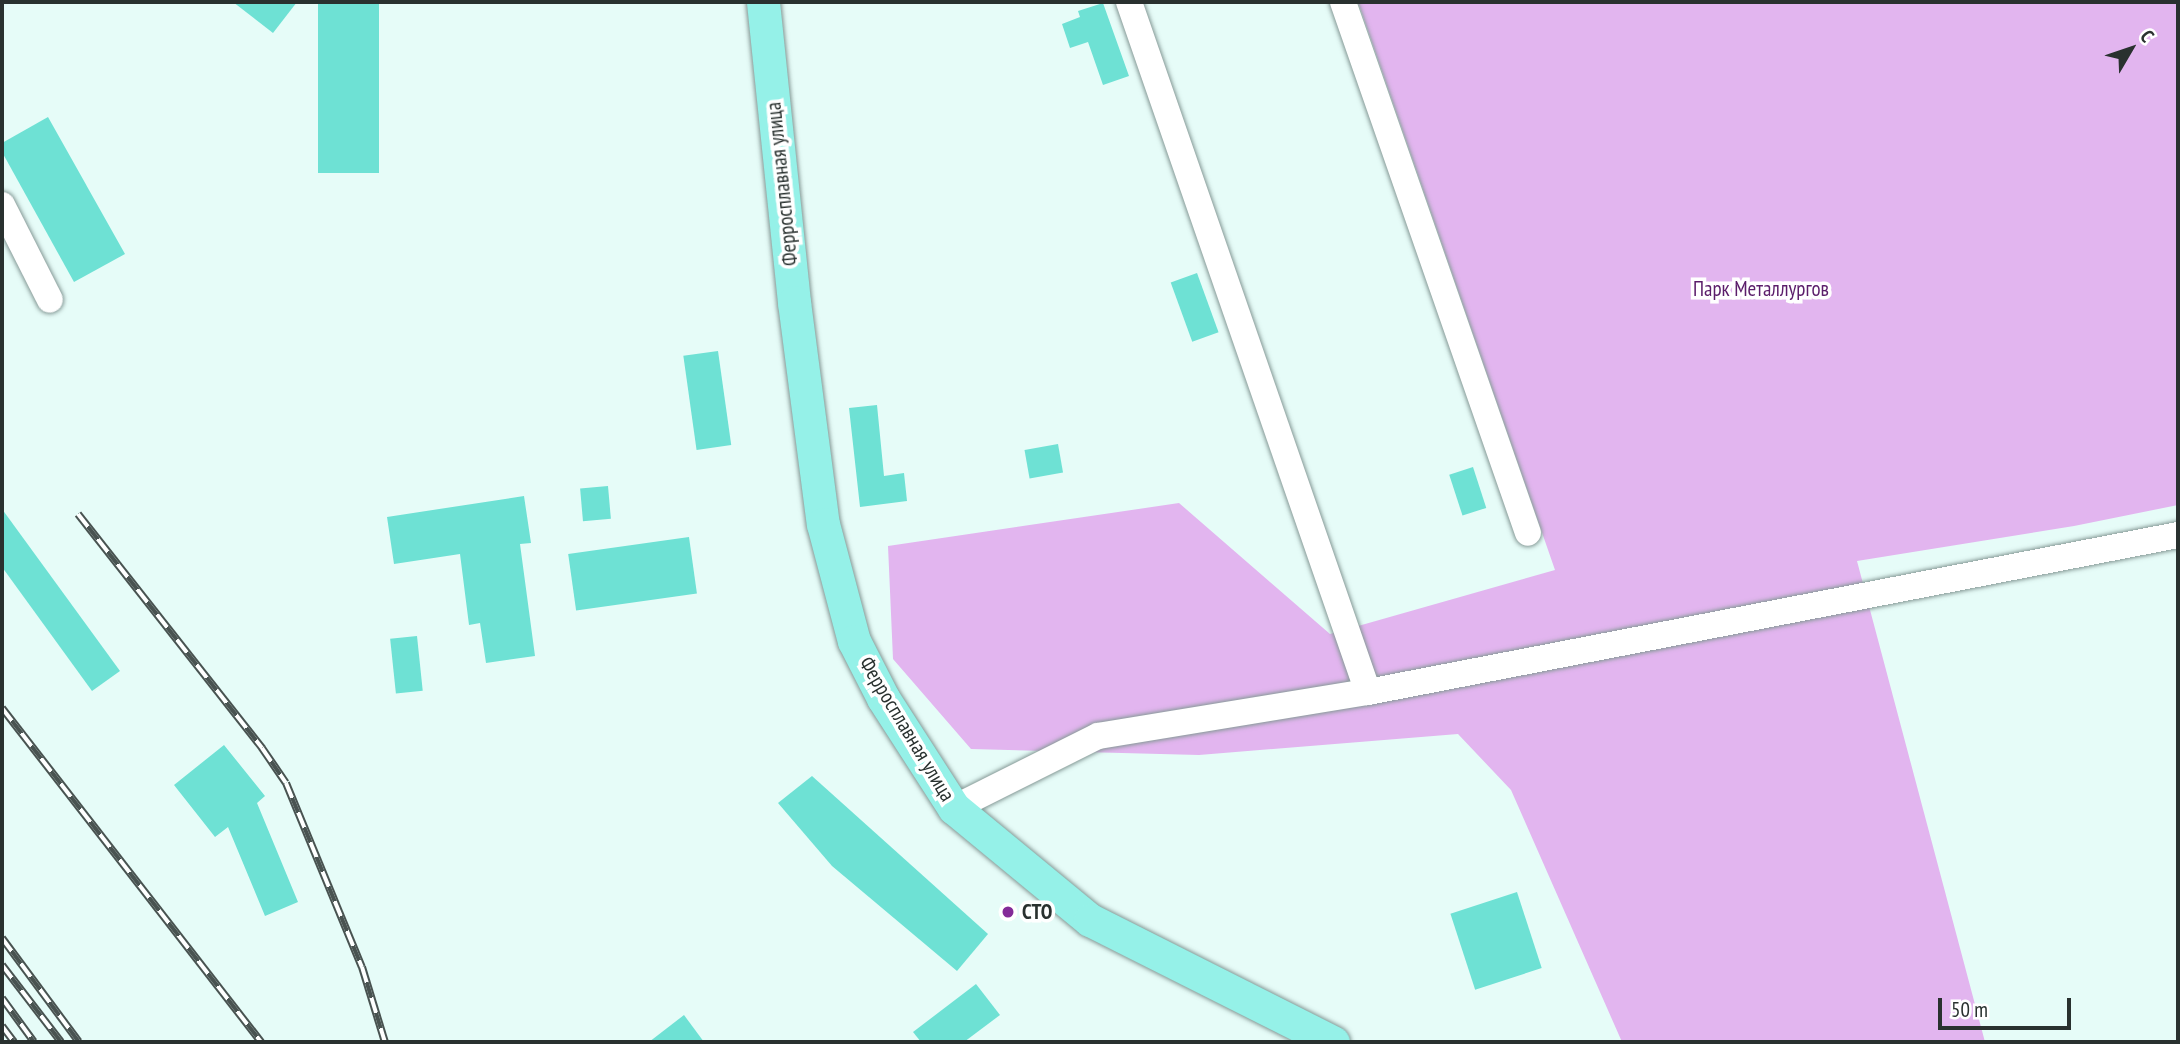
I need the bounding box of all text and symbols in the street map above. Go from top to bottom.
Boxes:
north arrow [2096,14,2166,84]
text: С [2135,25,2159,47]
street label: Ферросплавная улица [761,101,803,267]
park label: Парк Металлургов [1693,276,1829,302]
street label: Ферросплавная улица [854,652,960,806]
place label: СТО [1022,899,1052,925]
marker: СТО [1000,904,1016,920]
scale bar [1942,984,2075,1028]
text: 50 m [1951,996,1988,1023]

